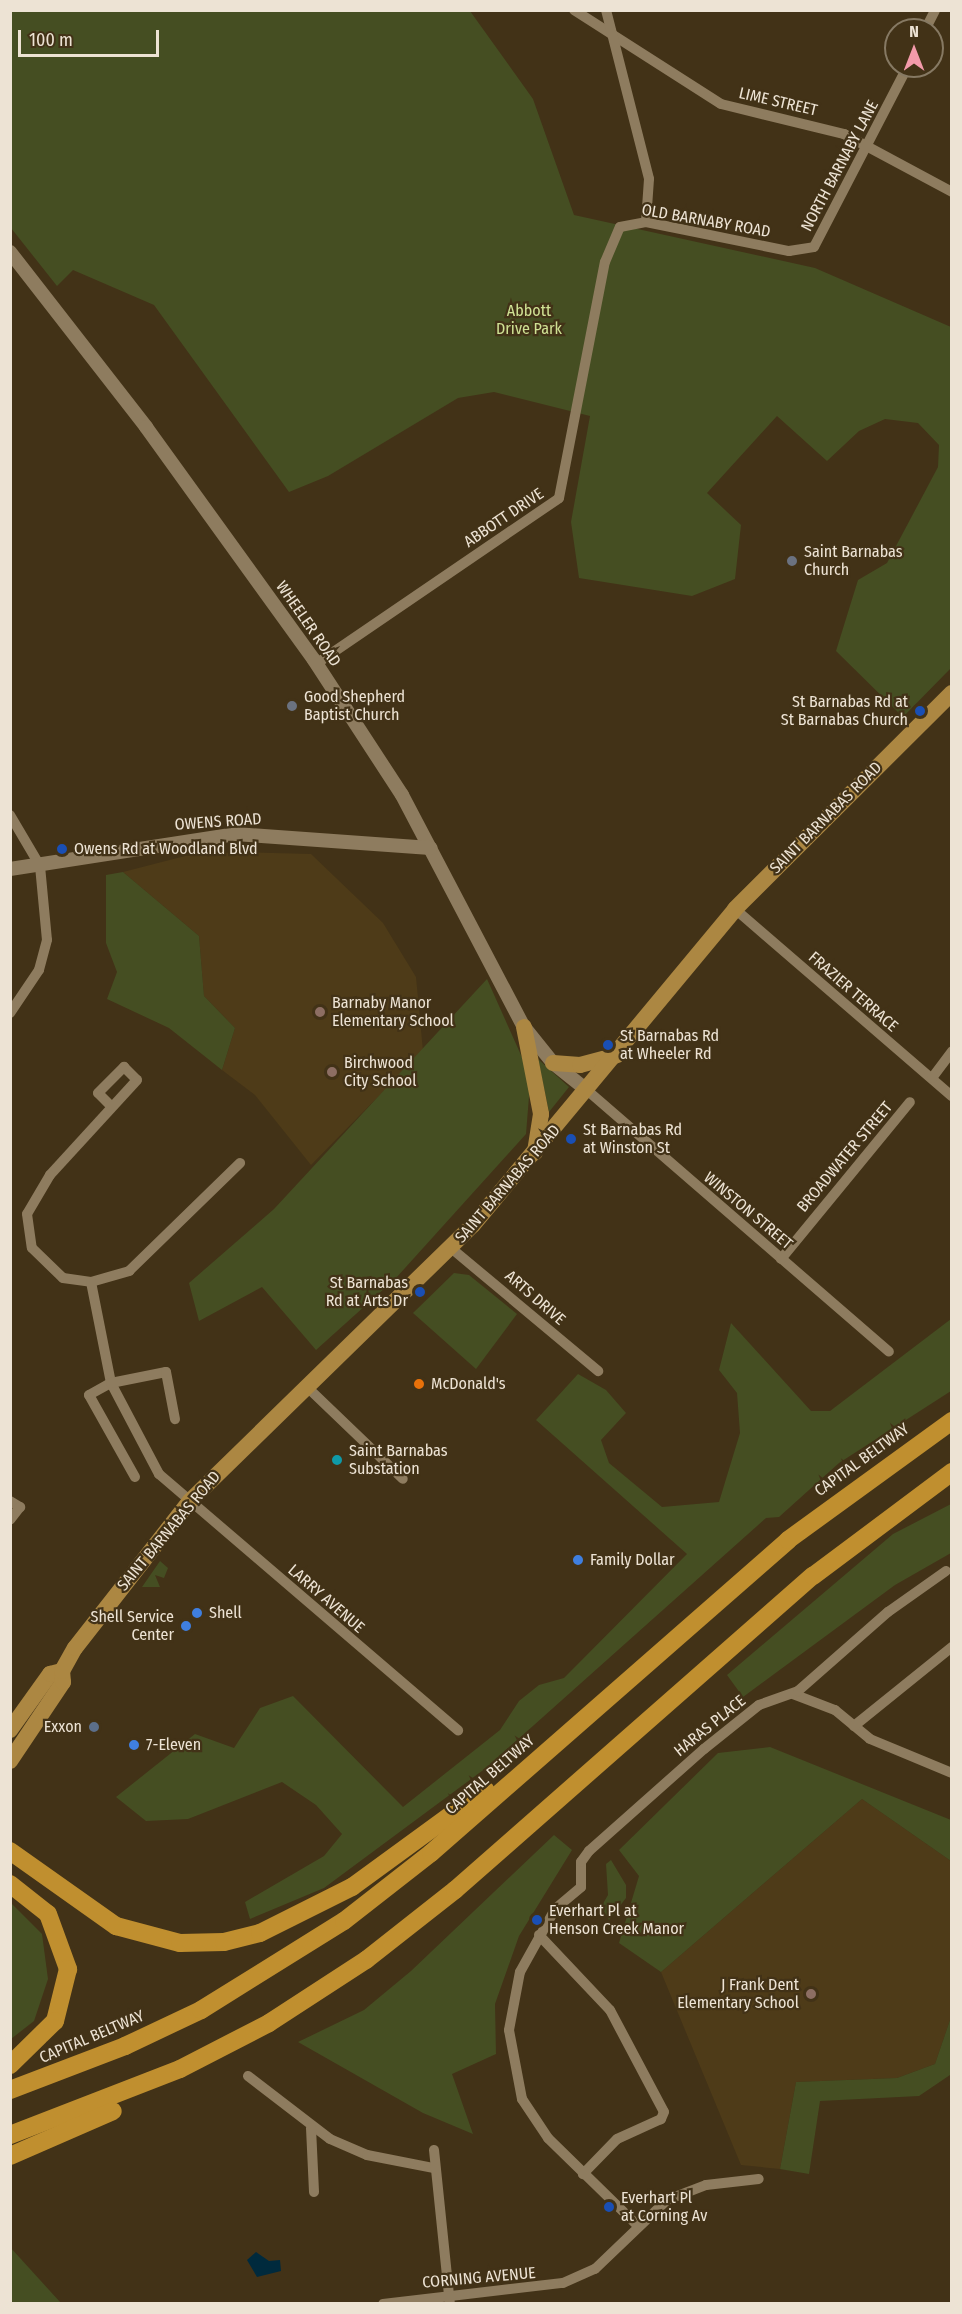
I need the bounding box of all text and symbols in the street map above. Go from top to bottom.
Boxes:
scale bar [21,18,162,56]
north arrow [884,18,944,78]
text: N [909,22,919,41]
text: 100 m [29,29,73,51]
street label: LIME STREET [737,84,819,120]
street label: NORTH BARNABY LANE [797,97,883,235]
street label: OLD BARNABY ROAD [640,200,772,242]
park label: Abbott Drive Park [496,301,562,339]
street label: ABBOTT DRIVE [461,484,547,552]
place label: Saint Barnabas Church [804,542,903,580]
marker: Saint Barnabas Church [785,554,799,568]
street label: WHEELER ROAD [271,578,345,670]
place label: Good Shepherd Baptist Church [304,687,405,725]
place label: St Barnabas Rd at St Barnabas Church [781,692,908,730]
marker: Good Shepherd Baptist Church [285,699,299,713]
marker: St Barnabas Rd at St Barnabas Church [913,704,927,718]
street label: SAINT BARNABAS ROAD [766,758,886,878]
street label: OWENS ROAD [174,809,262,835]
place label: Owens Rd at Woodland Blvd [74,839,258,859]
marker: Owens Rd at Woodland Blvd [55,842,69,856]
street label: FRAZIER TERRACE [804,948,902,1036]
place label: Barnaby Manor Elementary School [332,993,454,1031]
marker: Barnaby Manor Elementary School [313,1005,327,1019]
place label: St Barnabas Rd at Wheeler Rd [620,1026,719,1064]
marker: St Barnabas Rd at Wheeler Rd [601,1038,615,1052]
place label: Birchwood City School [344,1053,417,1091]
marker: Birchwood City School [325,1065,339,1079]
street label: BROADWATER STREET [793,1098,897,1216]
place label: St Barnabas Rd at Winston St [583,1120,682,1158]
street label: SAINT BARNABAS ROAD [451,1121,565,1247]
marker: St Barnabas Rd at Winston St [564,1132,578,1146]
street label: WINSTON STREET [700,1168,796,1254]
street label: ARTS DRIVE [501,1267,569,1329]
place label: St Barnabas Rd at Arts Dr [326,1273,408,1311]
marker: St Barnabas Rd at Arts Dr [413,1285,427,1299]
place label: McDonald's [431,1374,506,1394]
marker: McDonald's [412,1377,426,1391]
street label: CAPITAL BELTWAY [811,1419,913,1501]
place label: Saint Barnabas Substation [349,1441,448,1479]
marker: Saint Barnabas Substation [330,1453,344,1467]
street label: SAINT BARNABAS ROAD [113,1467,225,1595]
place label: Family Dollar [590,1550,675,1570]
marker: Family Dollar [571,1553,585,1567]
street label: LARRY AVENUE [284,1561,368,1637]
place label: Shell [209,1603,242,1623]
marker: Shell [190,1606,204,1620]
place label: Shell Service Center [90,1607,174,1645]
marker: Shell Service Center [179,1619,193,1633]
street label: HARAS PLACE [670,1691,750,1761]
place label: Exxon [44,1717,82,1737]
marker: Exxon [87,1720,101,1734]
street label: CAPITAL BELTWAY [441,1731,539,1819]
place label: 7-Eleven [146,1735,201,1755]
marker: 7-Eleven [127,1738,141,1752]
place label: Everhart Pl at Henson Creek Manor [549,1901,684,1939]
marker: Everhart Pl at Henson Creek Manor [530,1913,544,1927]
place label: J Frank Dent Elementary School [677,1975,799,2013]
marker: J Frank Dent Elementary School [804,1987,818,2001]
street label: CAPITAL BELTWAY [37,2006,147,2068]
place label: Everhart Pl at Corning Av [621,2188,707,2226]
marker: Everhart Pl at Corning Av [602,2200,616,2214]
street label: CORNING AVENUE [422,2263,536,2293]

